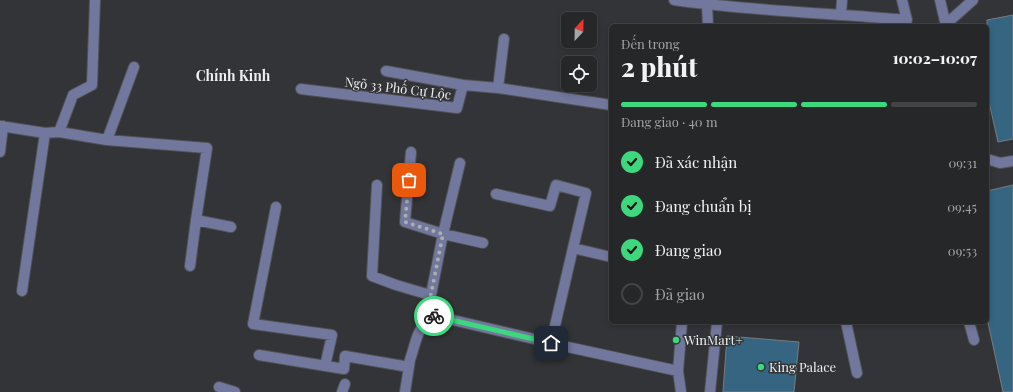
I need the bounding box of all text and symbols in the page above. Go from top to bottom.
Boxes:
north arrow [561,12,597,48]
map controls [561,12,597,92]
text: Đến trong [621,35,680,52]
text: 10:02–10:07 [893,48,977,68]
text: 2 phút [621,49,697,84]
button: locate [561,56,597,92]
district label: Chính Kinh [196,66,271,85]
street label: Ngõ 33 Phố Cự Lộc [344,72,452,102]
text: Đang giao · 40 m [621,113,717,130]
icon: check [621,151,643,173]
text: Đã xác nhận [655,152,737,172]
text: 09:31 [948,154,977,171]
pin [392,163,426,197]
icon: bag [398,169,420,191]
icon: check [621,195,643,217]
text: Đang chuẩn bị [655,196,752,216]
text: 09:45 [947,198,977,215]
icon: check [621,239,643,261]
text: Đang giao [655,240,722,260]
text: 09:53 [948,242,977,259]
text: Đã giao [655,284,705,304]
courier [414,296,454,336]
icon: bike [423,305,445,327]
pin [534,326,568,360]
place label: WinMart+ [683,331,743,348]
icon: home [540,332,562,354]
marker: WinMart+ [671,335,681,345]
place label: King Palace [769,358,837,375]
marker: King Palace [756,362,766,372]

